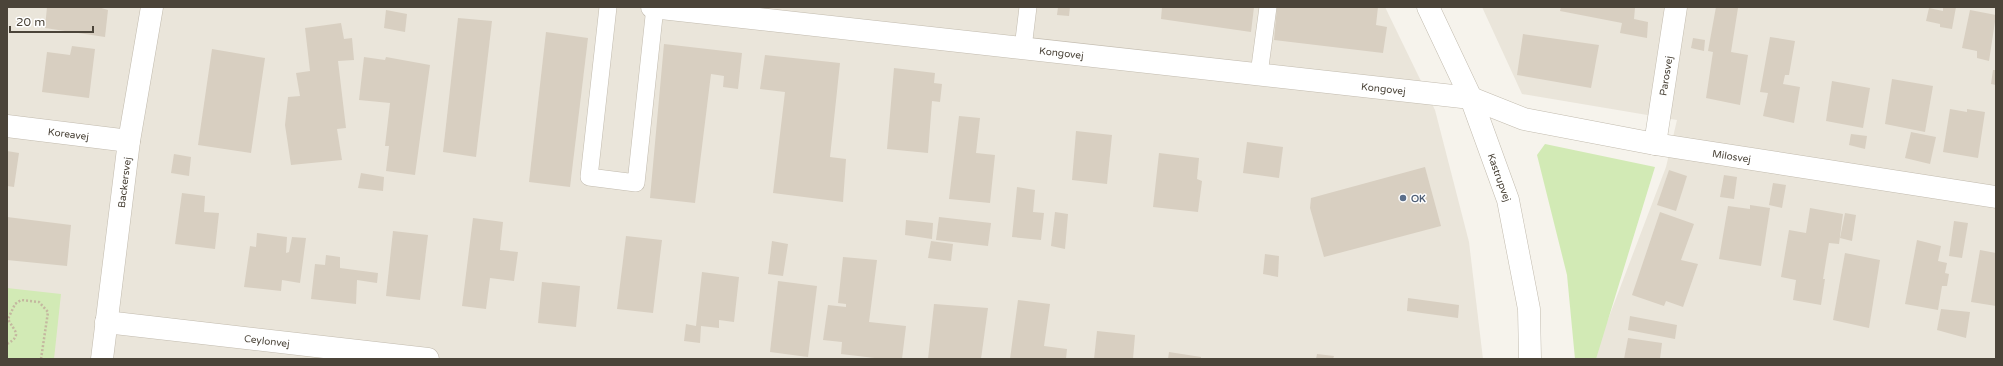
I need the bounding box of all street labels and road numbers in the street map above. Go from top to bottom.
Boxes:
street label: Kongovej [1039,45,1084,62]
street label: Parosvej [1657,55,1675,97]
street label: Kongovej [1361,81,1406,98]
street label: Koreavej [47,126,90,143]
street label: Milosvej [1711,148,1752,166]
street label: Kastrupvej [1485,152,1513,203]
street label: Backersvej [116,156,134,209]
street label: Ceylonvej [243,333,290,350]

